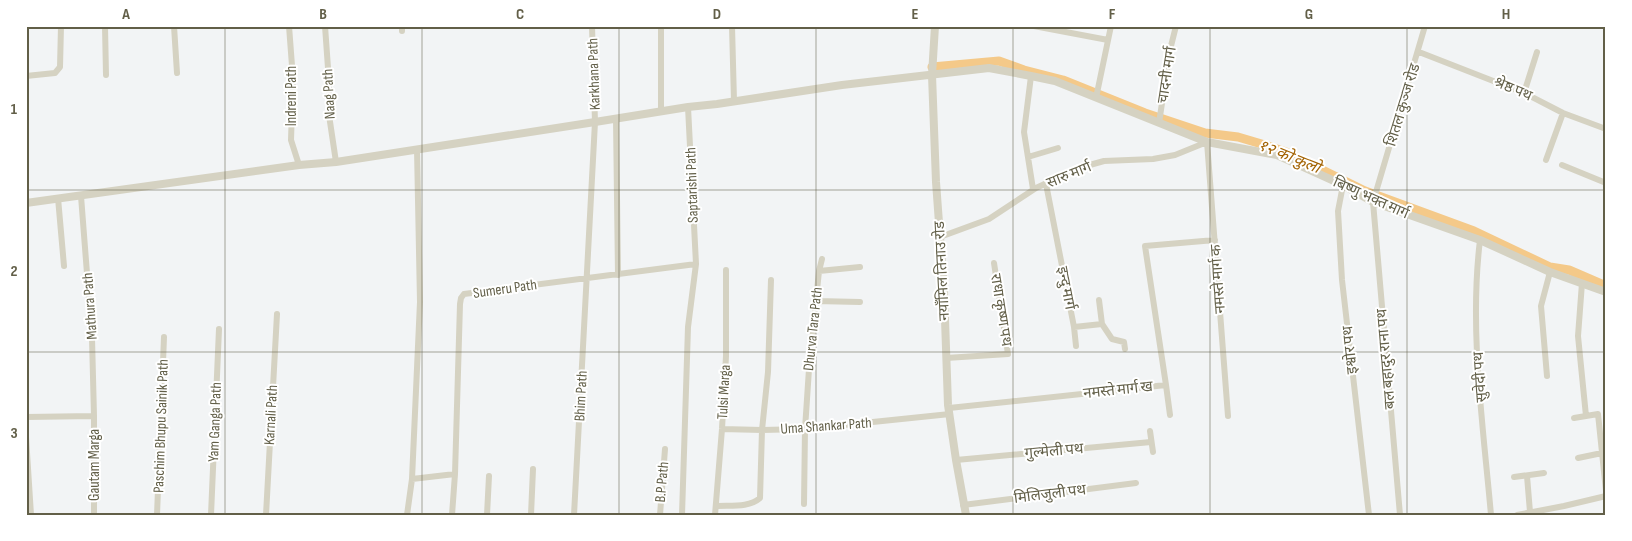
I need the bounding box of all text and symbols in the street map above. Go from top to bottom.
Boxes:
text: A [121,5,130,24]
text: B [319,5,327,24]
text: C [516,5,524,24]
text: D [713,5,721,24]
text: E [912,5,919,24]
text: F [1109,5,1116,24]
text: G [1305,5,1313,24]
text: H [1502,5,1510,24]
street label: Karkhana Path [583,38,605,110]
street label: चादनी मार्ग [1153,44,1181,105]
street label: शितल कुञ्ज रोड [1381,60,1425,149]
street label: Indreni Path [282,66,301,126]
street label: Naag Path [318,68,340,120]
street label: श्रेष्ठ पथ [1491,72,1535,106]
text: 1 [11,100,18,119]
water label: १२ को कुलो [1255,135,1326,179]
street label: Saptarishi Path [681,147,703,223]
street label: सारु मार्ग [1044,157,1095,193]
street label: बिष्णु भक्त मार्ग [1330,173,1413,224]
street label: नयाँमिल तिनाउ रोड [930,220,954,321]
street label: नमस्ते मार्ग क [1206,243,1230,314]
text: 2 [10,262,18,281]
street label: इन्दु मार्ग [1053,265,1080,312]
street label: Mathura Path [78,272,102,340]
street label: राधा कृष्ण पथ [986,272,1016,348]
street label: Sumeru Path [472,275,538,303]
street label: Dhurva Tara Path [799,286,827,372]
street label: बल बहादुर राना पथ [1372,308,1400,410]
street label: इश्वोर पथ [1338,325,1362,375]
street label: सुवेदी पथ [1469,351,1491,403]
street label: Paschim Bhupu Sainik Path [149,359,173,493]
street label: Tulsi Marga [713,364,735,420]
street label: Bhim Path [570,370,592,422]
street label: नमस्ते मार्ग ख [1082,377,1155,403]
street label: Yam Ganga Path [204,382,226,462]
street label: Karnali Path [260,384,282,446]
street label: Uma Shankar Path [780,413,872,439]
text: 3 [10,424,18,443]
street label: Gautam Marga [85,429,104,501]
street label: गुल्मेली पथ [1024,439,1085,463]
street label: B.P Path [651,461,673,503]
street label: मिलिजुली पथ [1013,480,1088,508]

